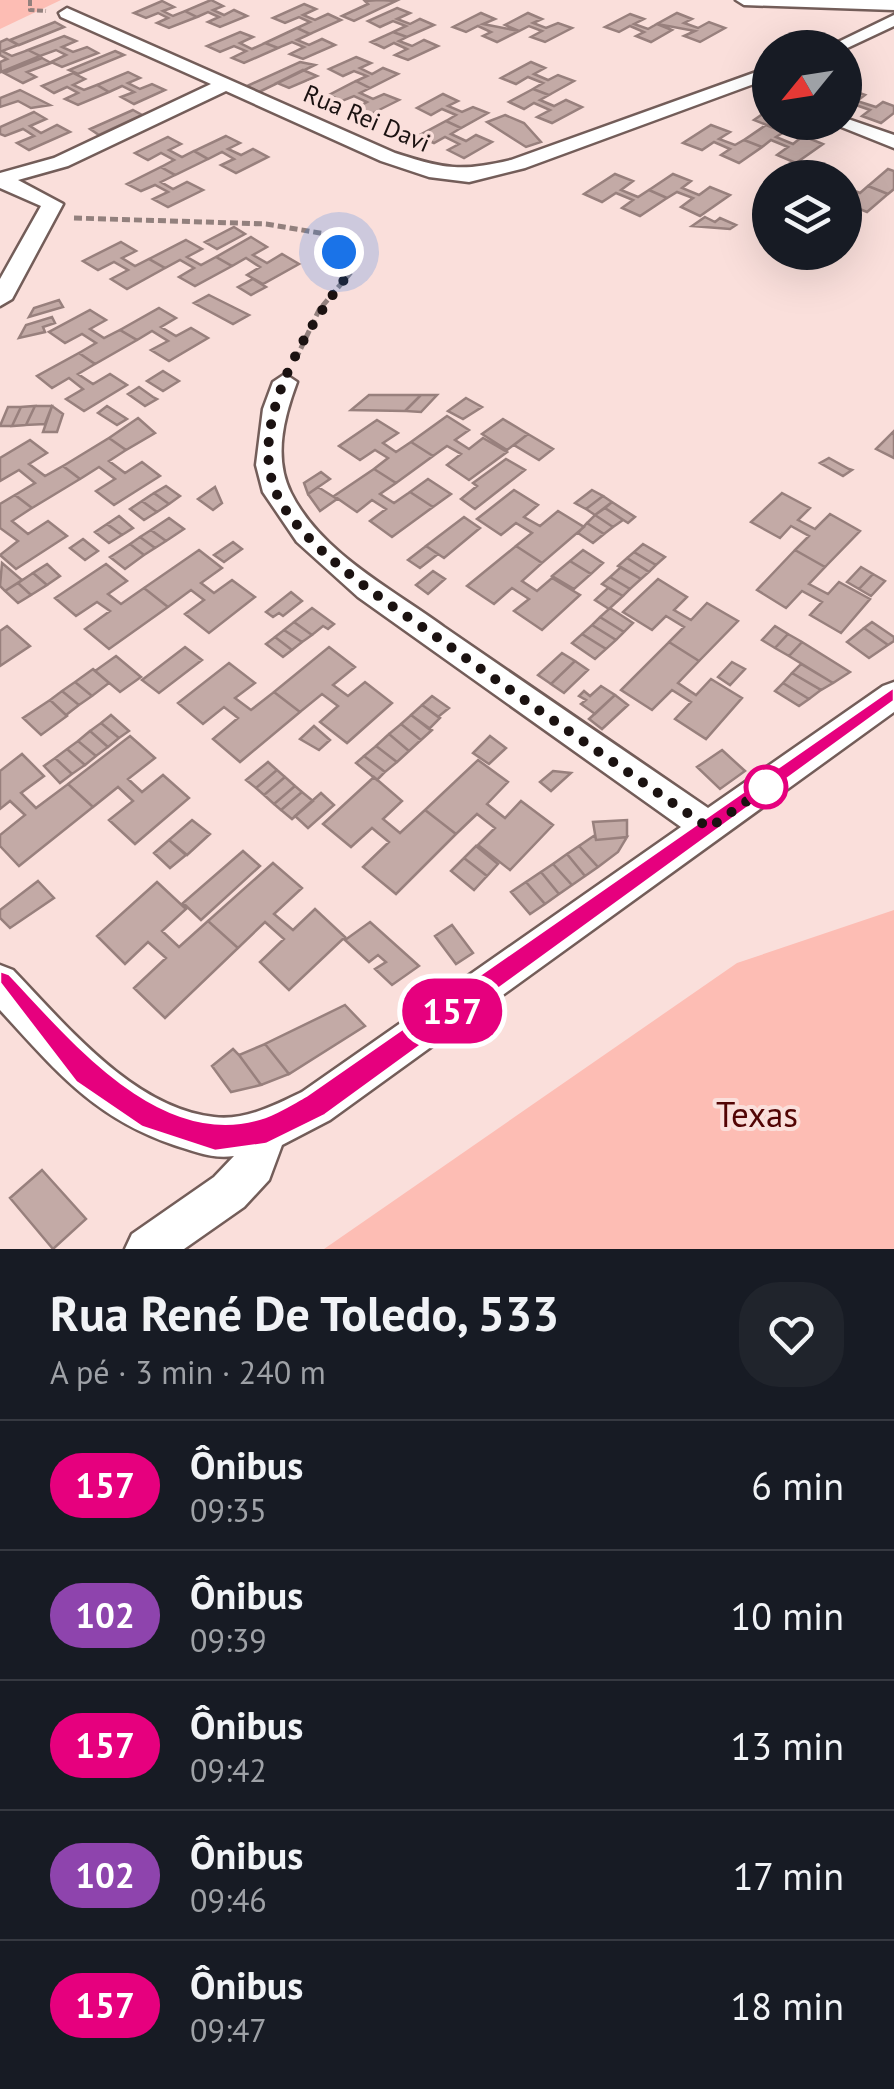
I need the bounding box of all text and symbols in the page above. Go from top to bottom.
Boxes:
north arrow [752,30,862,140]
map controls [752,30,862,270]
street label: Rua Rei Davi [299,77,435,159]
button: layers [752,160,862,270]
your location [314,227,364,277]
unlabelled marker [745,766,787,808]
line badge: 157 [394,978,510,1044]
text: 157 [422,988,482,1034]
park label: Texas [716,1091,798,1137]
text: Rua René De Toledo, 533 [50,1282,559,1344]
button: heart [739,1282,844,1387]
text: A pé · 3 min · 240 m [50,1351,326,1393]
text: Ônibus [190,1440,303,1489]
text: 6 min [751,1461,844,1510]
text: 157 [75,1462,135,1508]
text: 09:35 [190,1489,267,1531]
text: Ônibus [190,1570,303,1619]
text: 10 min [731,1591,844,1640]
text: 102 [75,1592,135,1638]
text: 09:39 [190,1619,267,1661]
text: Ônibus [190,1700,303,1749]
text: 13 min [731,1721,844,1770]
text: 157 [75,1722,135,1768]
text: 09:42 [190,1749,267,1791]
text: Ônibus [190,1830,303,1879]
text: 17 min [733,1851,844,1900]
text: 102 [75,1852,135,1898]
text: 09:46 [190,1879,267,1921]
text: Ônibus [190,1960,303,2009]
text: 18 min [731,1981,844,2030]
text: 157 [75,1982,135,2028]
text: 09:47 [190,2009,267,2051]

